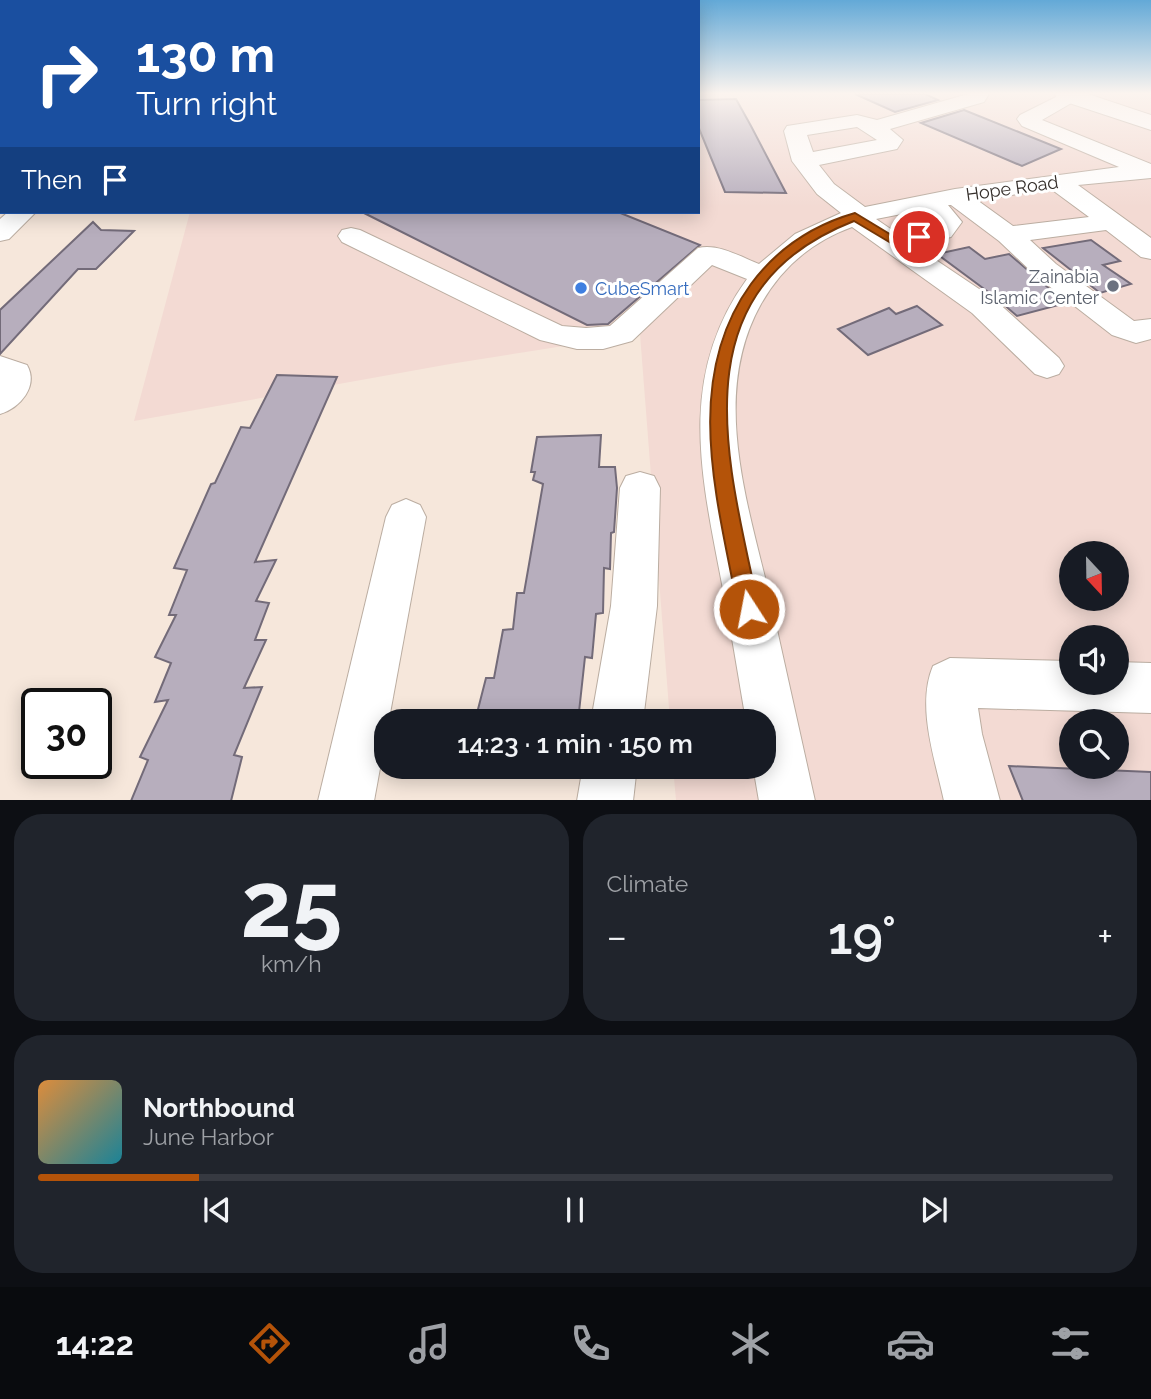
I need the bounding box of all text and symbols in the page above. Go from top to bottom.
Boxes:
text: 130 m [136,26,275,83]
icon: right [21,28,112,119]
text: Turn right [136,85,277,122]
icon: arrive [96,161,134,199]
text: Then [21,165,82,195]
street label: Hope Road [964,171,1060,205]
pin [889,207,949,267]
icon: arrive [900,218,938,256]
place label: Zainabia Islamic Center [980,266,1100,308]
place label: CubeSmart [595,278,689,299]
marker: Zainabia Islamic Center [1105,278,1121,294]
marker: CubeSmart [573,280,589,296]
north arrow [1059,541,1129,611]
map controls [1059,541,1129,779]
position arrow [712,572,786,646]
button: sound [1059,625,1129,695]
speed limit sign: 30 [21,688,112,779]
button: search [1059,709,1129,779]
text: 14:23 · 1 min · 150 m [457,729,693,759]
text: 25 [240,851,342,958]
text: Climate [607,870,688,897]
text: 19° [828,905,896,966]
text: − [607,914,627,959]
text: + [1097,914,1113,959]
text: km/h [261,950,322,977]
text: Northbound [143,1093,295,1123]
text: June Harbor [143,1123,274,1150]
icon: previous [198,1191,236,1229]
icon: pause [556,1191,594,1229]
icon: next [915,1191,953,1229]
icon: directions [245,1319,294,1368]
icon: music [405,1319,454,1368]
icon: phone [566,1319,615,1368]
icon: climate [726,1319,775,1368]
icon: car [886,1319,935,1368]
icon: filters [1046,1319,1095,1368]
text: 14:22 [56,1325,134,1362]

